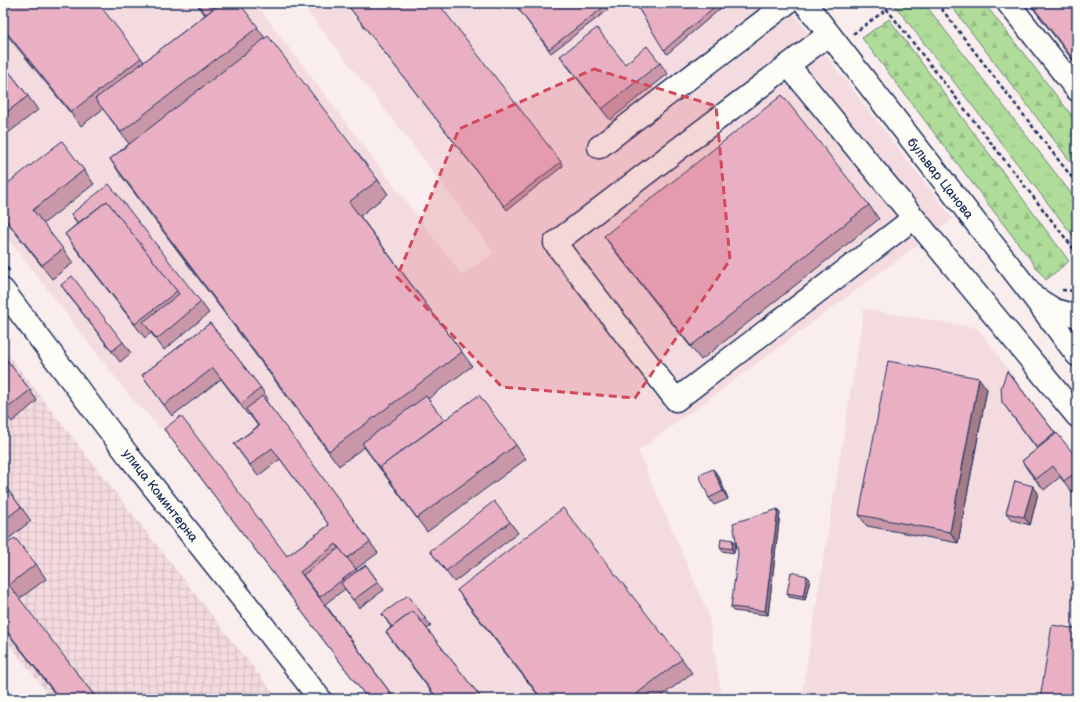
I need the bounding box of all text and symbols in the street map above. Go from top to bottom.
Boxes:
street label: бульвар Цанова [904,135,977,223]
street label: улица Коминтерна [119,446,202,546]

